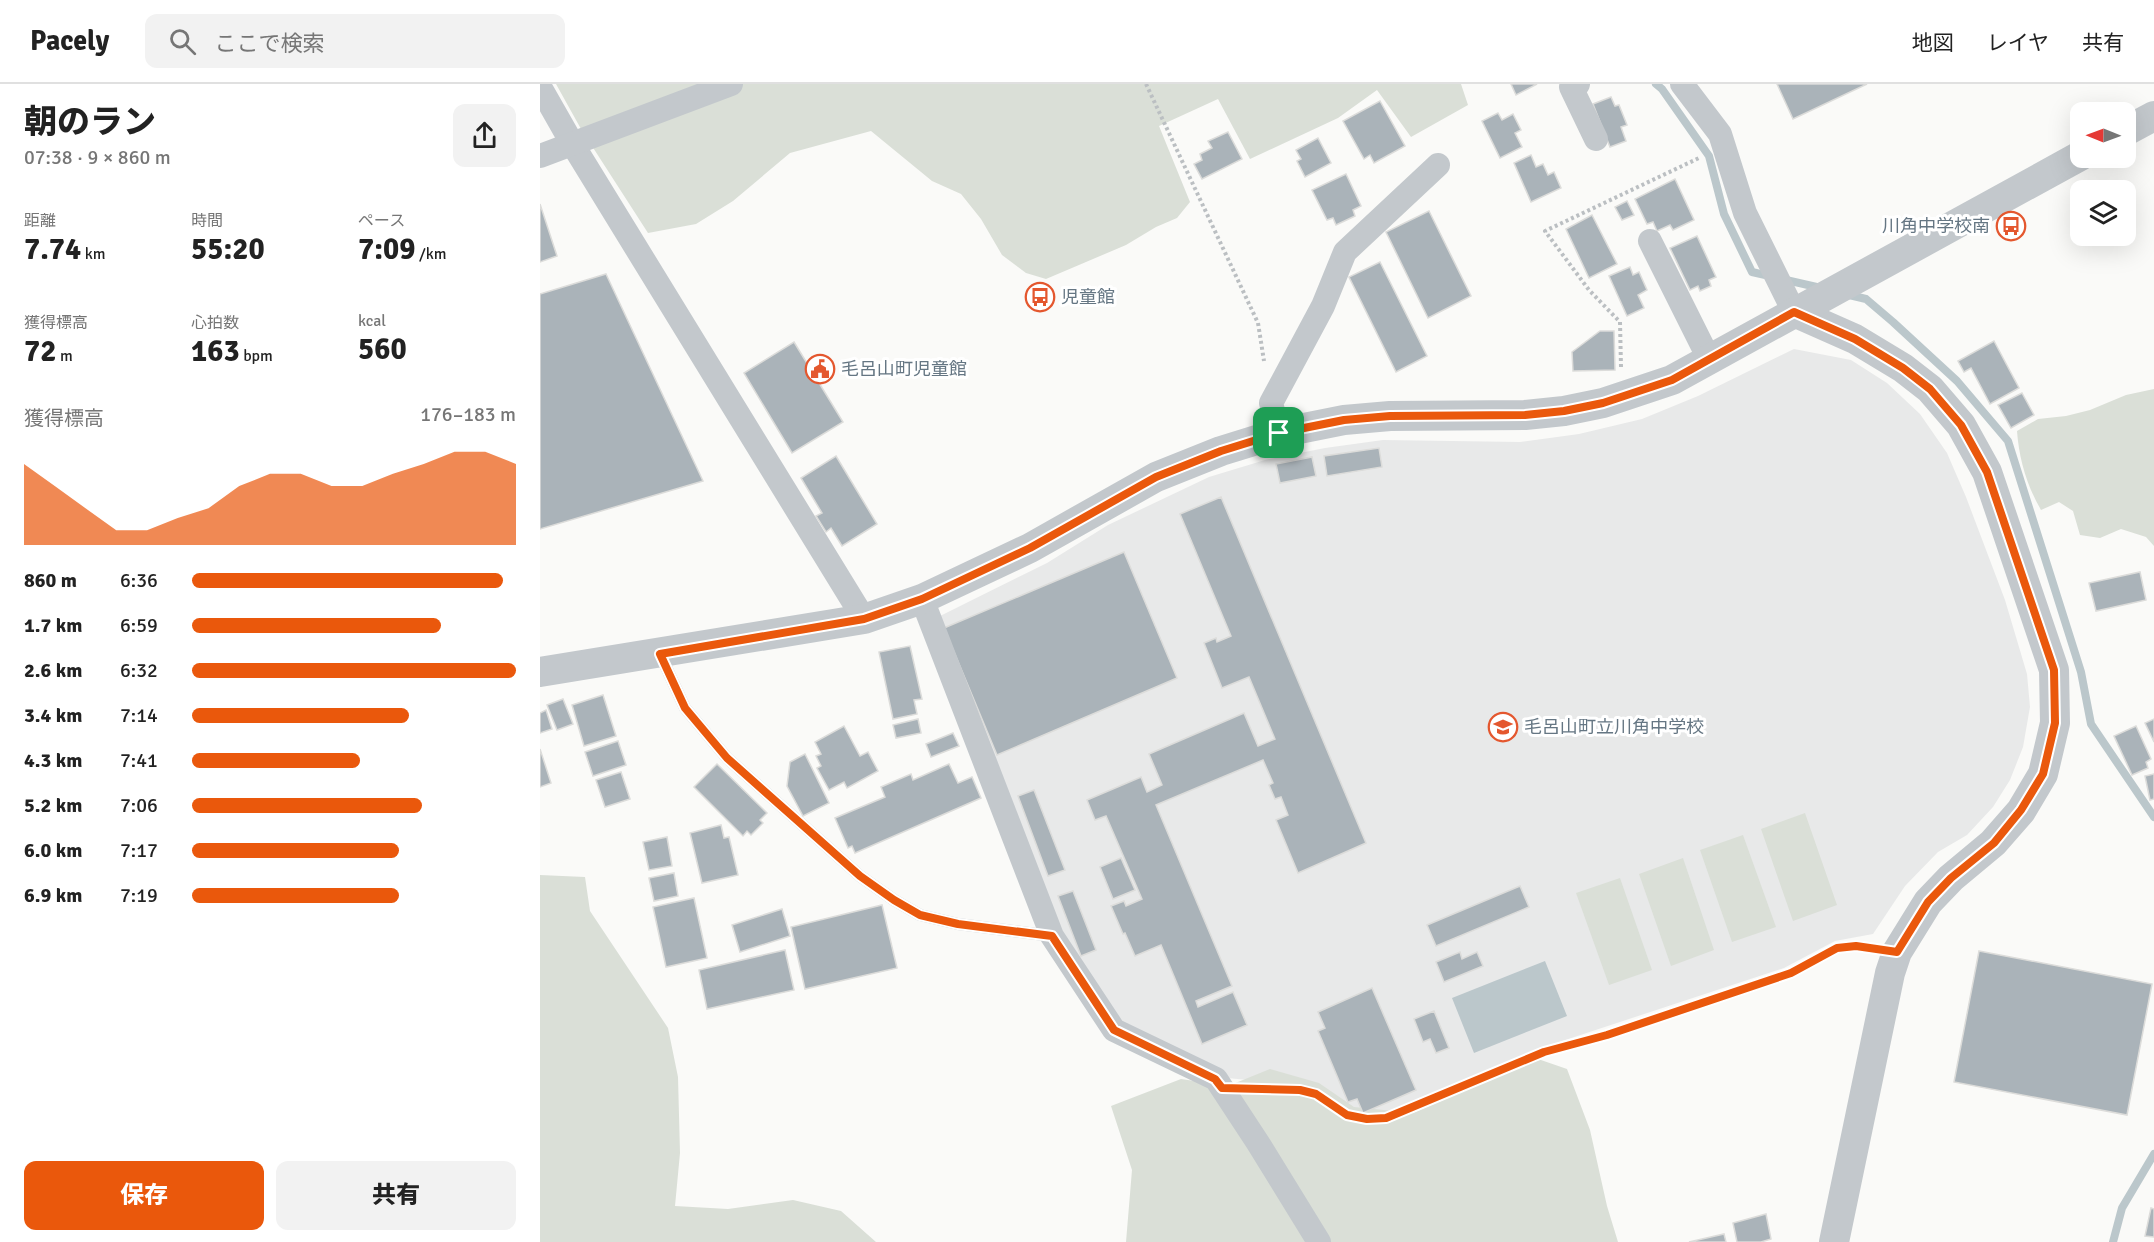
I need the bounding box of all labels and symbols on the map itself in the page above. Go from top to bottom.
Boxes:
north arrow [2070,102,2136,168]
bus stop icon: 川角中学校南 [1995,210,2027,242]
place label: 川角中学校南 [1882,215,1990,237]
bus stop icon: 児童館 [1024,281,1056,313]
place label: 児童館 [1061,286,1115,308]
public building icon: 毛呂山町児童館 [804,353,836,385]
place label: 毛呂山町児童館 [841,358,967,380]
pin [1253,407,1304,458]
school or university icon: 毛呂山町立川角中学校 [1487,711,1519,743]
place label: 毛呂山町立川角中学校 [1524,716,1704,738]

